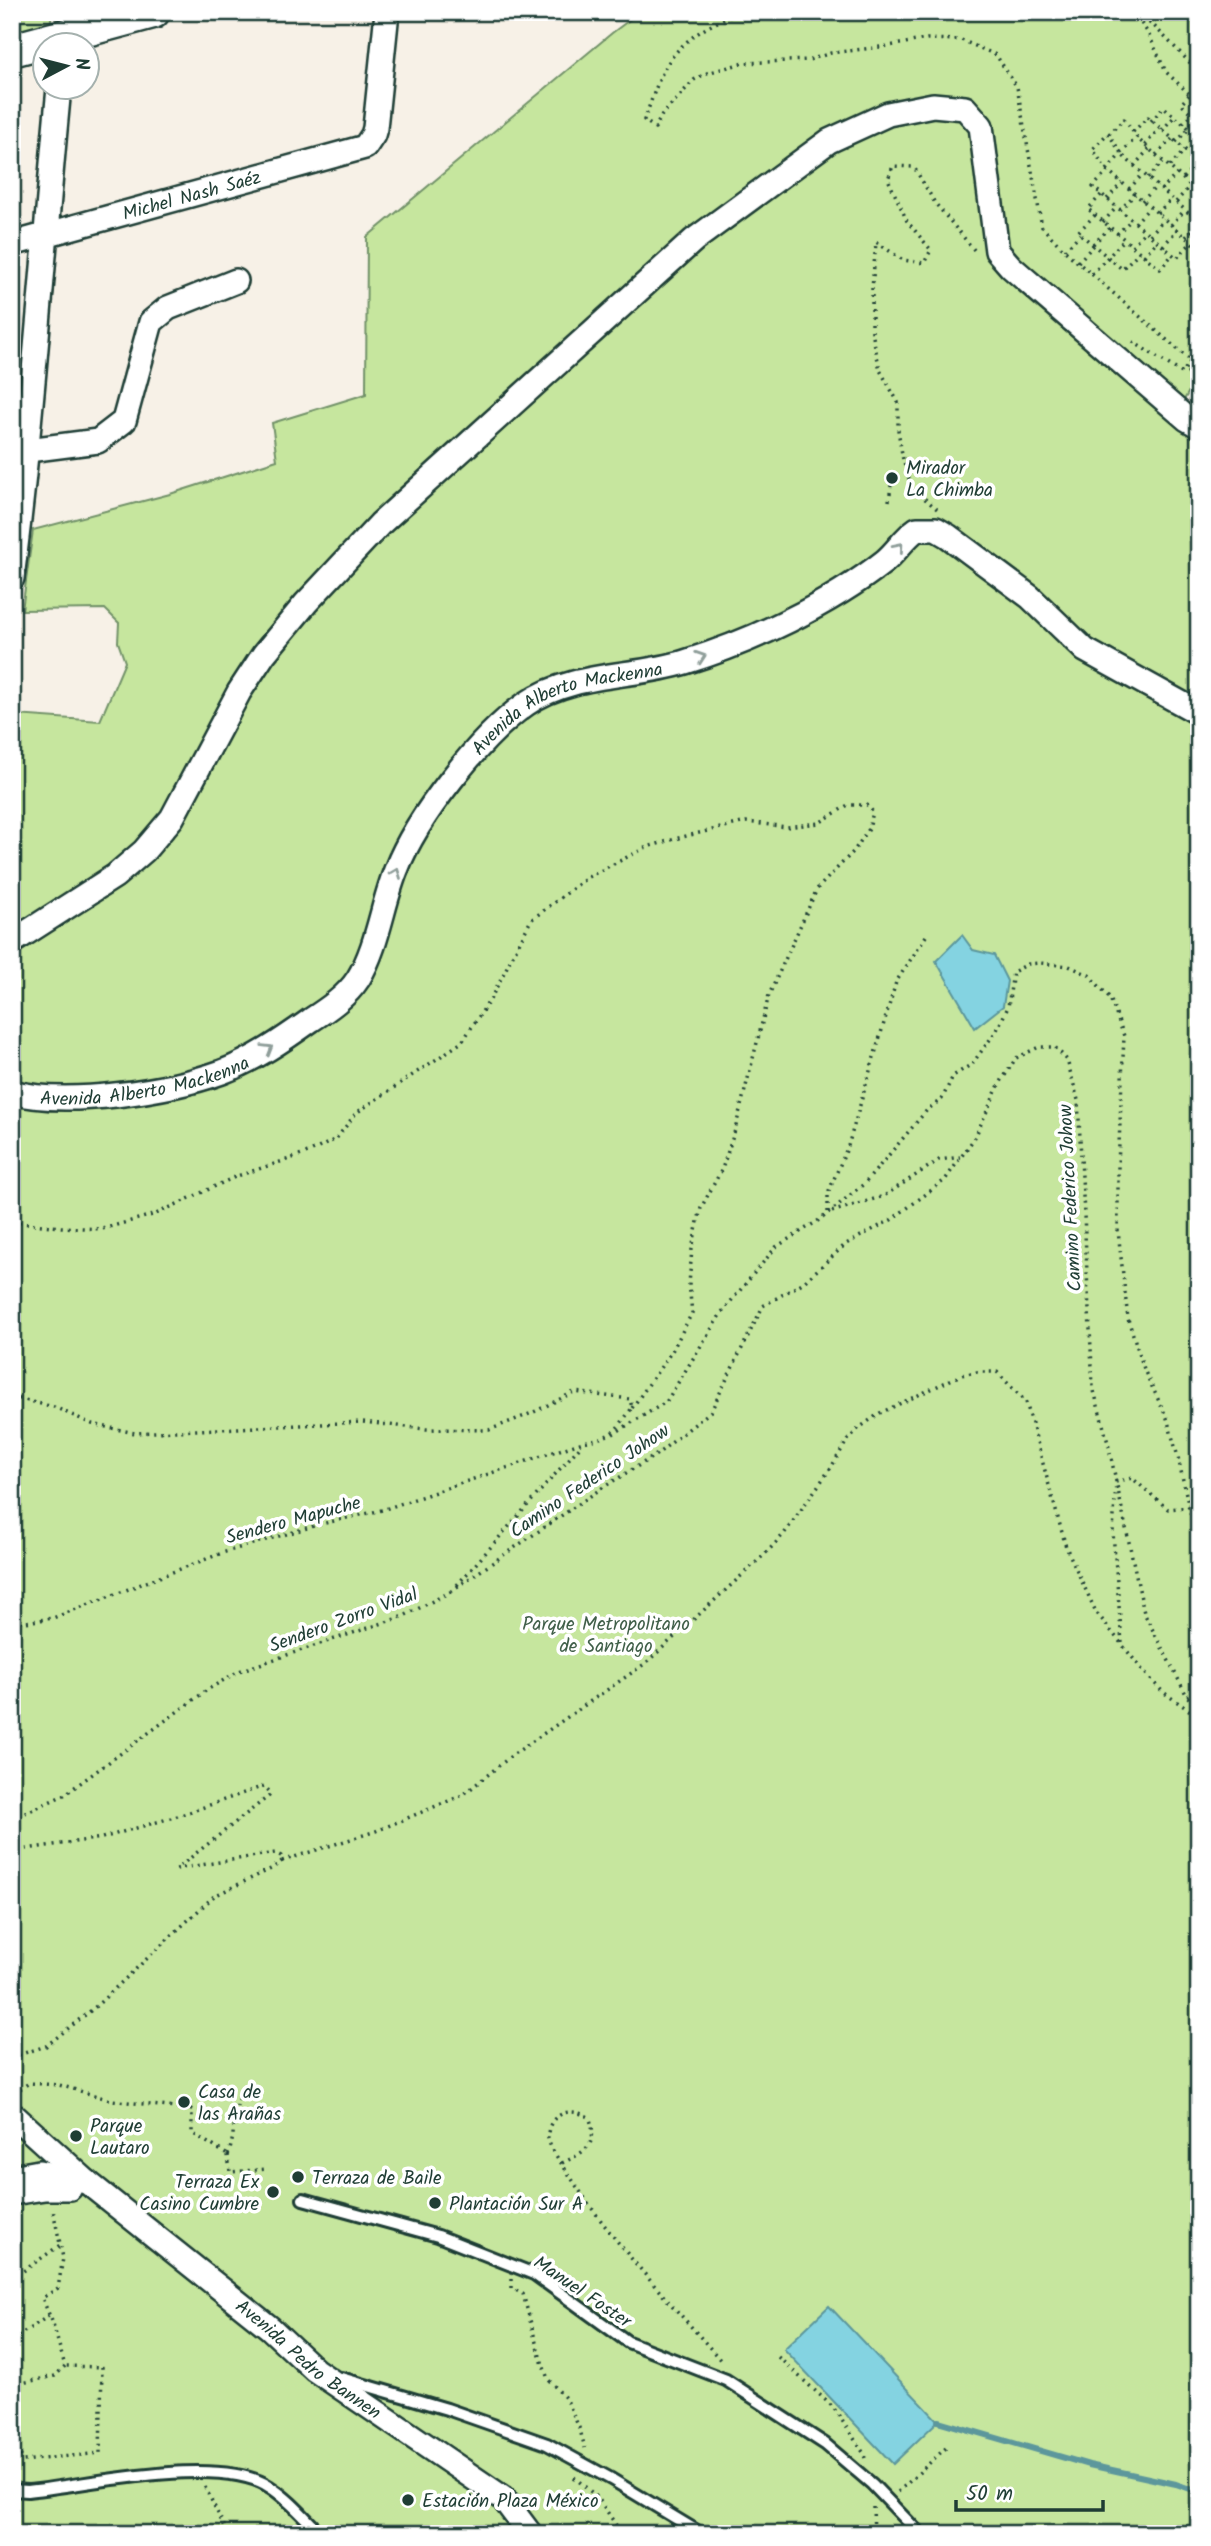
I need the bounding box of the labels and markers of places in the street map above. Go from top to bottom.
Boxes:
place label: Mirador La Chimba [906,454,993,506]
marker: Mirador La Chimba [884,470,900,486]
place label: Casa de las Arañas [198,2078,281,2130]
marker: Casa de las Arañas [176,2094,192,2110]
place label: Parque Lautaro [90,2112,150,2164]
marker: Parque Lautaro [68,2128,84,2144]
place label: Terraza de Baile [312,2164,442,2194]
place label: Terraza Ex Casino Cumbre [139,2168,260,2220]
marker: Terraza de Baile [290,2169,306,2185]
marker: Terraza Ex Casino Cumbre [265,2184,281,2200]
place label: Plantación Sur A [449,2190,583,2220]
marker: Plantación Sur A [427,2195,443,2211]
place label: Estación Plaza México [422,2487,599,2517]
marker: Estación Plaza México [400,2492,416,2508]

